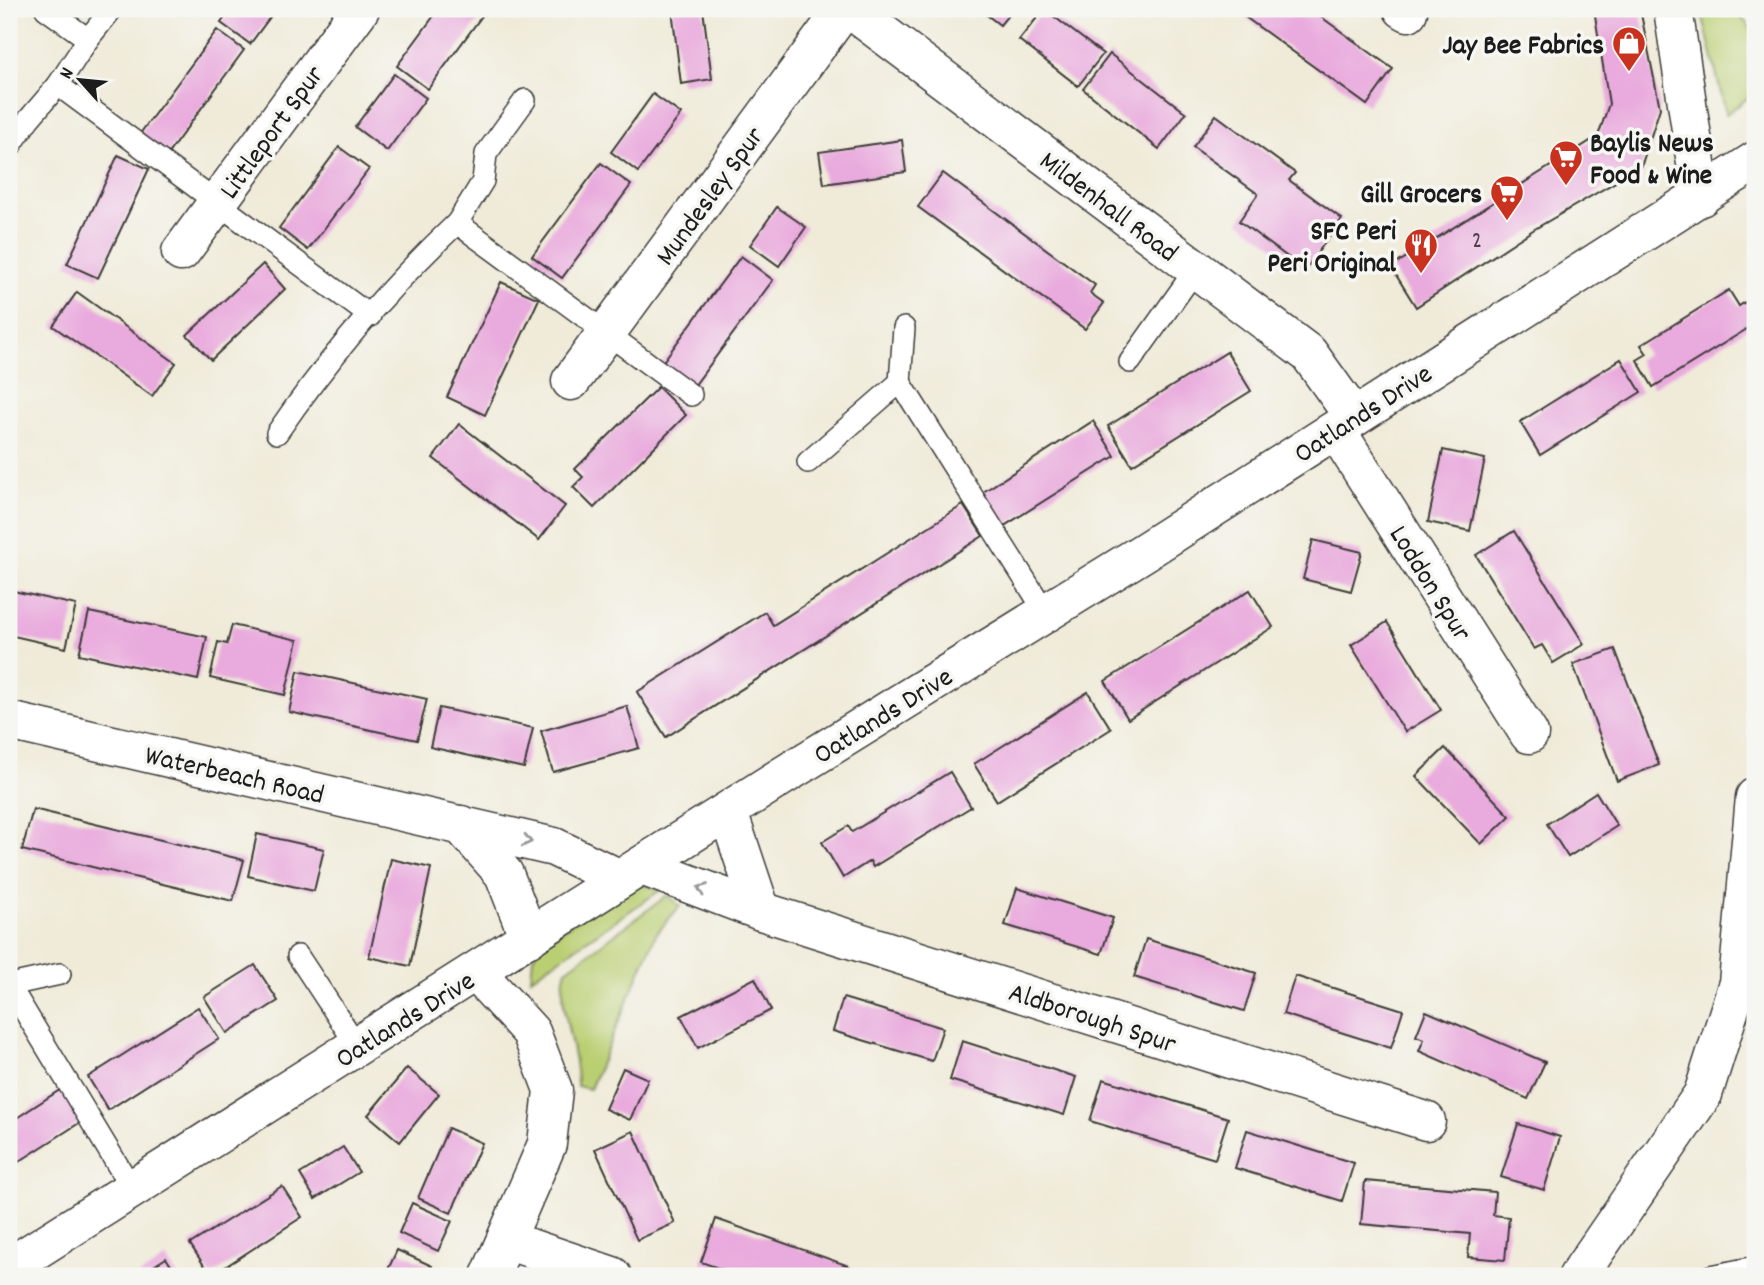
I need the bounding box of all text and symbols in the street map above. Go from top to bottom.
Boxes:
shop icon: Jay Bee Fabrics [1610,24,1648,73]
place label: Jay Bee Fabrics [1442,28,1604,68]
north arrow [46,46,116,116]
street label: Littleport Spur [212,58,337,209]
text: N [54,64,82,84]
street label: Mundesley Spur [648,120,777,276]
place label: Baylis News Food & Wine [1590,126,1714,198]
supermarket icon: Baylis News Food & Wine [1547,138,1585,187]
street label: Mildenhall Road [1029,143,1185,275]
supermarket icon: Gill Grocers [1488,173,1526,222]
place label: Gill Grocers [1360,177,1482,217]
place label: SFC Peri Peri Original [1267,214,1396,286]
house number: 2 [1472,225,1482,259]
restaurant icon: SFC Peri Peri Original [1402,226,1440,275]
street label: Oatlands Drive [1288,357,1442,476]
street label: Loddon Spur [1376,519,1479,651]
street label: Oatlands Drive [807,660,962,777]
street label: Waterbeach Road [140,738,327,818]
one-way arrow [521,833,533,847]
one-way arrow [696,883,708,897]
street label: Oatlands Drive [329,964,484,1081]
street label: Aldborough Spur [1003,975,1181,1067]

